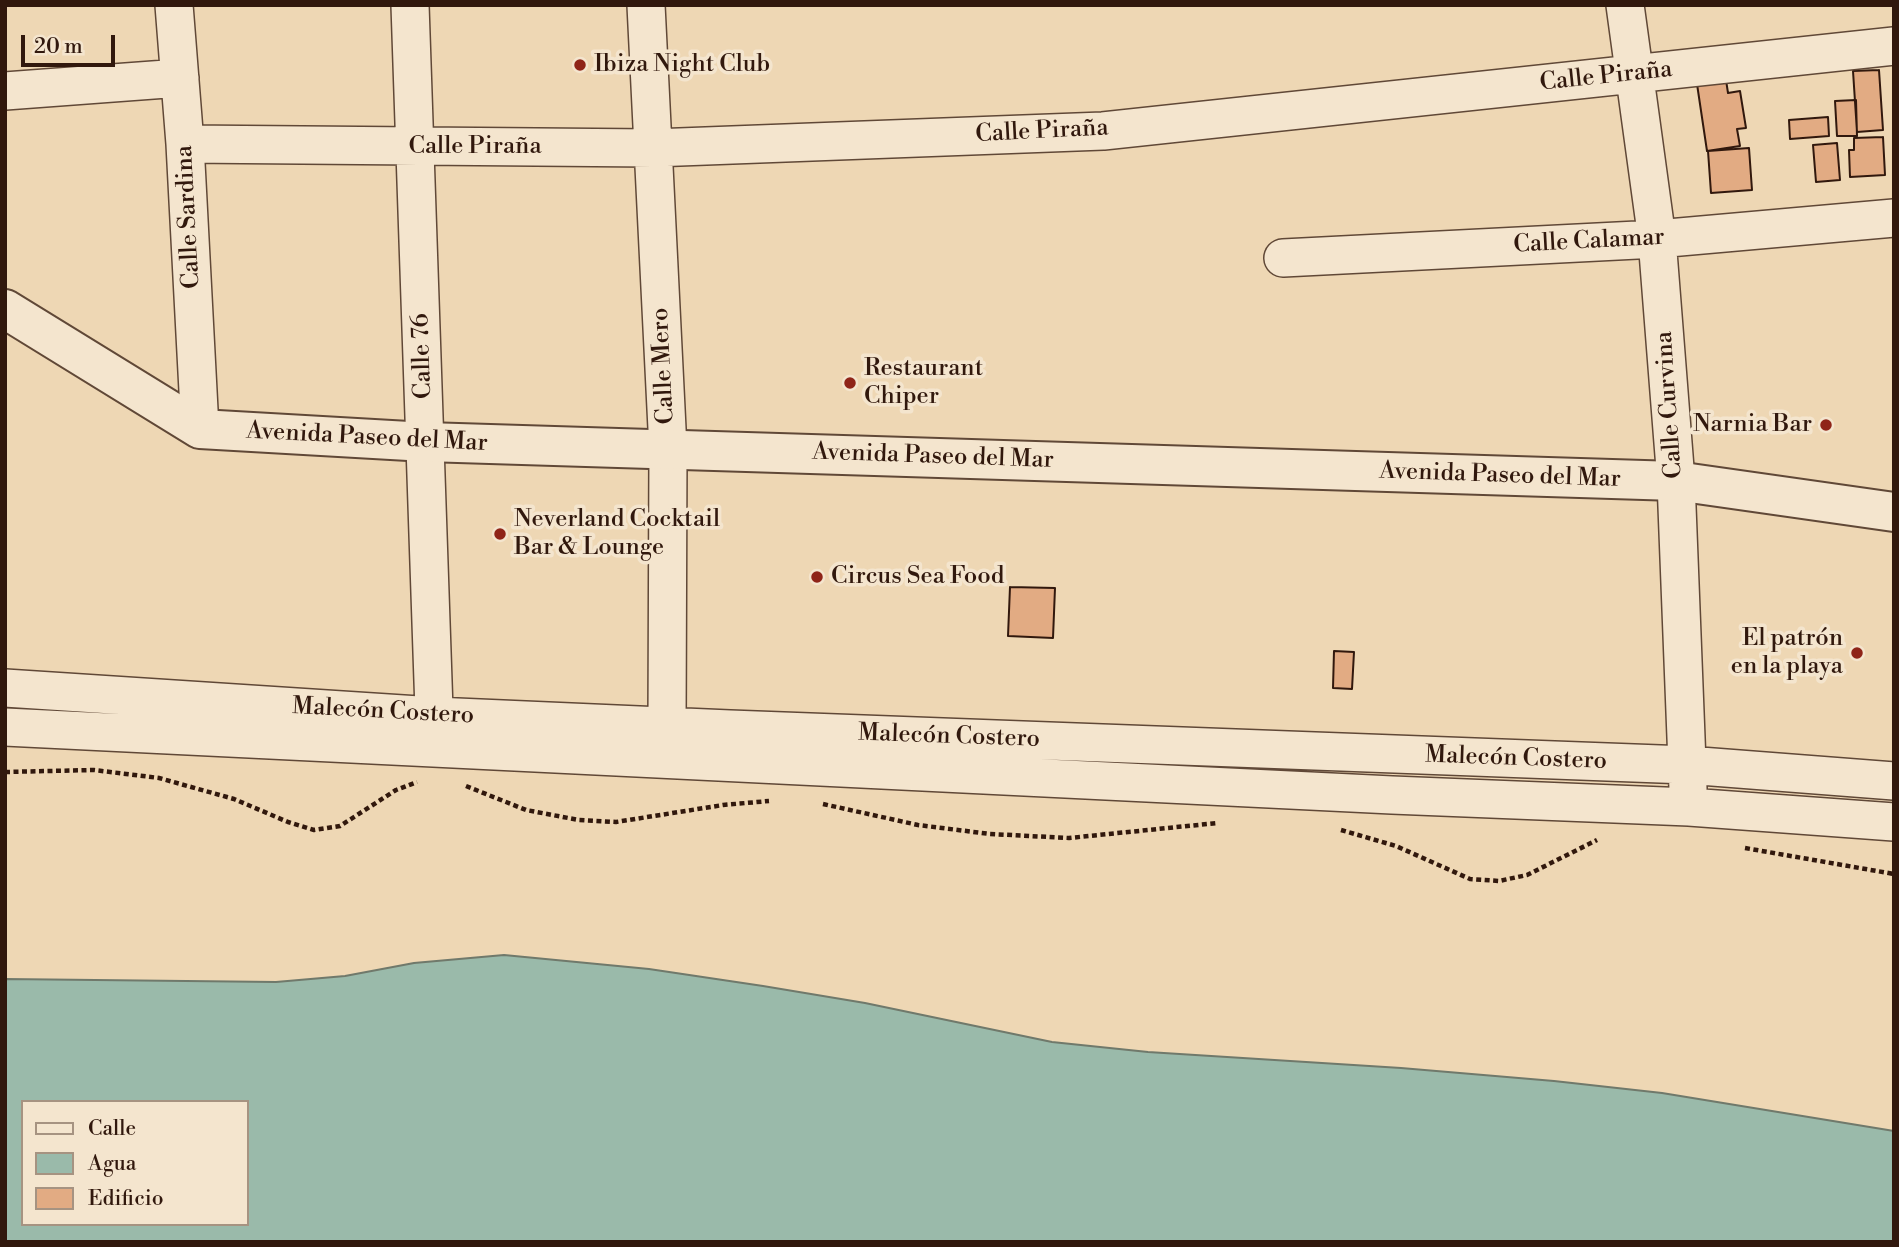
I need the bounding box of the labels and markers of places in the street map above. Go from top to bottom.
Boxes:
place label: Ibiza Night Club [594,51,770,79]
marker: Ibiza Night Club [572,57,588,73]
place label: Restaurant Chiper [864,355,983,411]
marker: Restaurant Chiper [842,375,858,391]
place label: Narnia Bar [1693,411,1812,439]
marker: Narnia Bar [1818,417,1834,433]
place label: Neverland Cocktail Bar & Lounge [514,506,720,562]
marker: Neverland Cocktail Bar & Lounge [492,526,508,542]
place label: Circus Sea Food [831,563,1004,591]
marker: Circus Sea Food [809,569,825,585]
place label: El patrón en la playa [1731,625,1843,681]
marker: El patrón en la playa [1849,645,1865,661]

